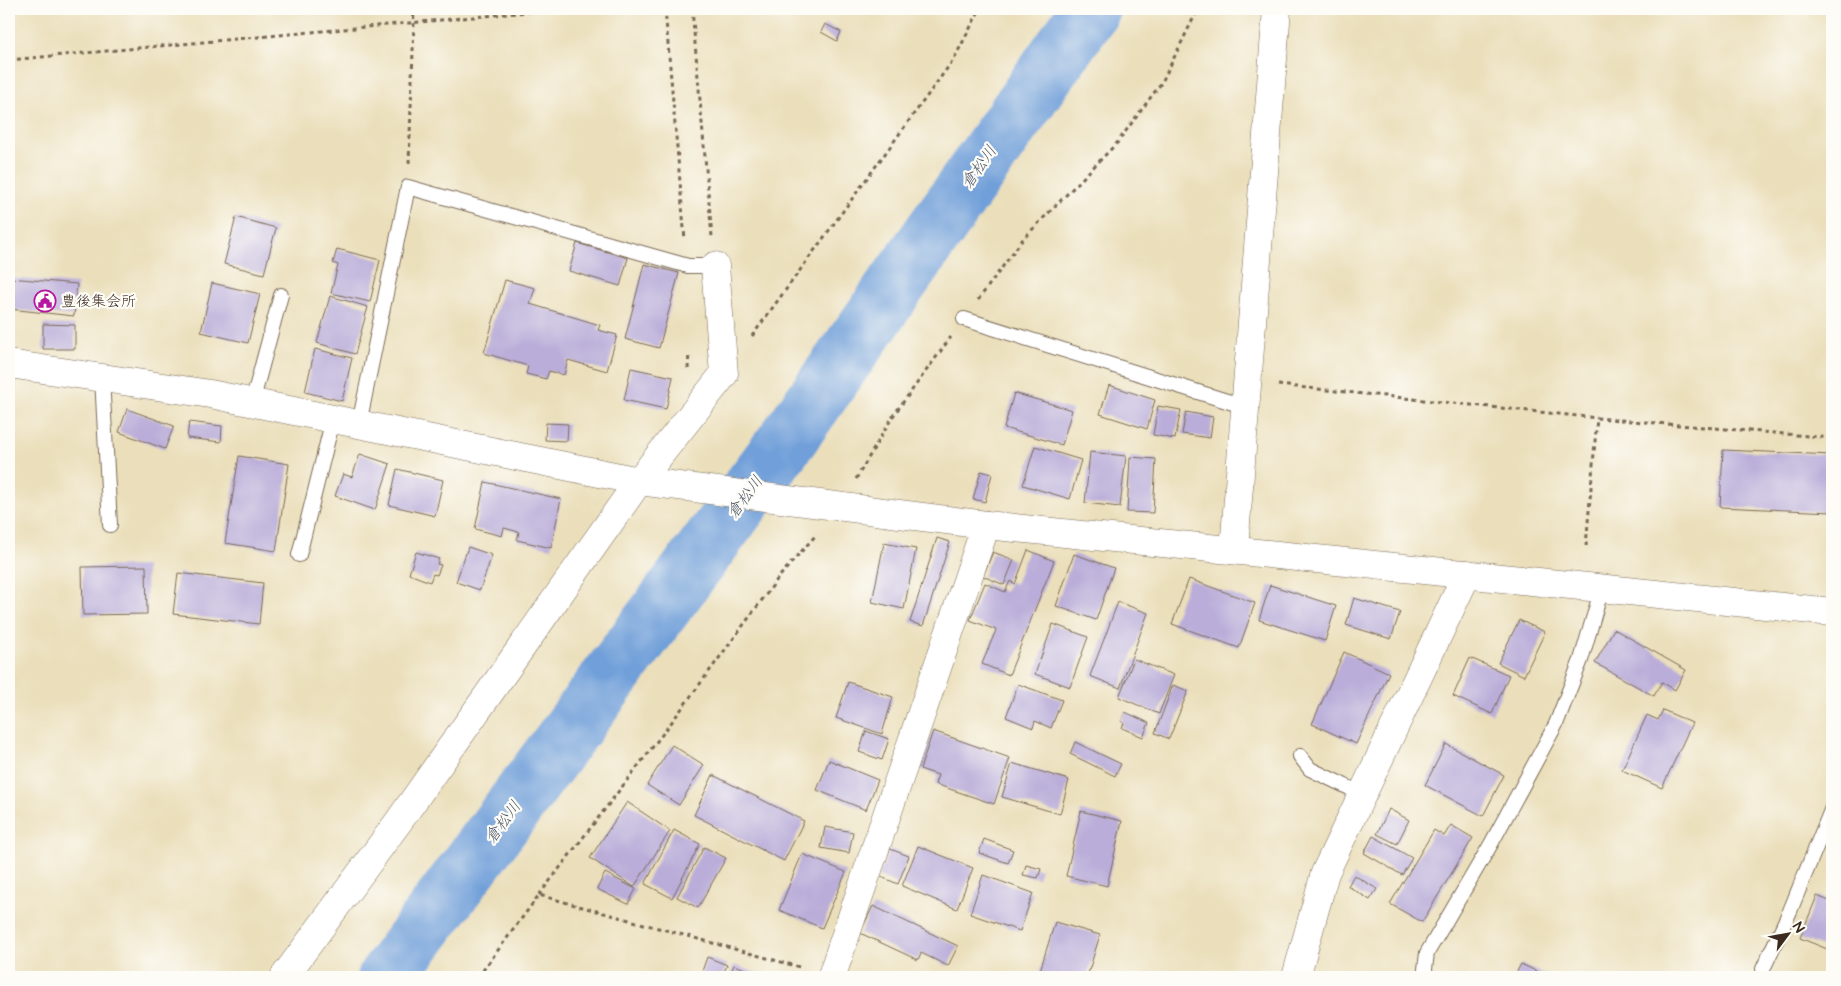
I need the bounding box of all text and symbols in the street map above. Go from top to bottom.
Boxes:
water label: 倉松川 [956,141,1002,193]
public building icon: 豊後集会所 [33,289,57,313]
place label: 豊後集会所 [61,291,136,312]
water label: 倉松川 [722,471,768,523]
water label: 倉松川 [480,796,526,848]
north arrow [1764,908,1814,958]
text: N [1787,919,1809,937]

